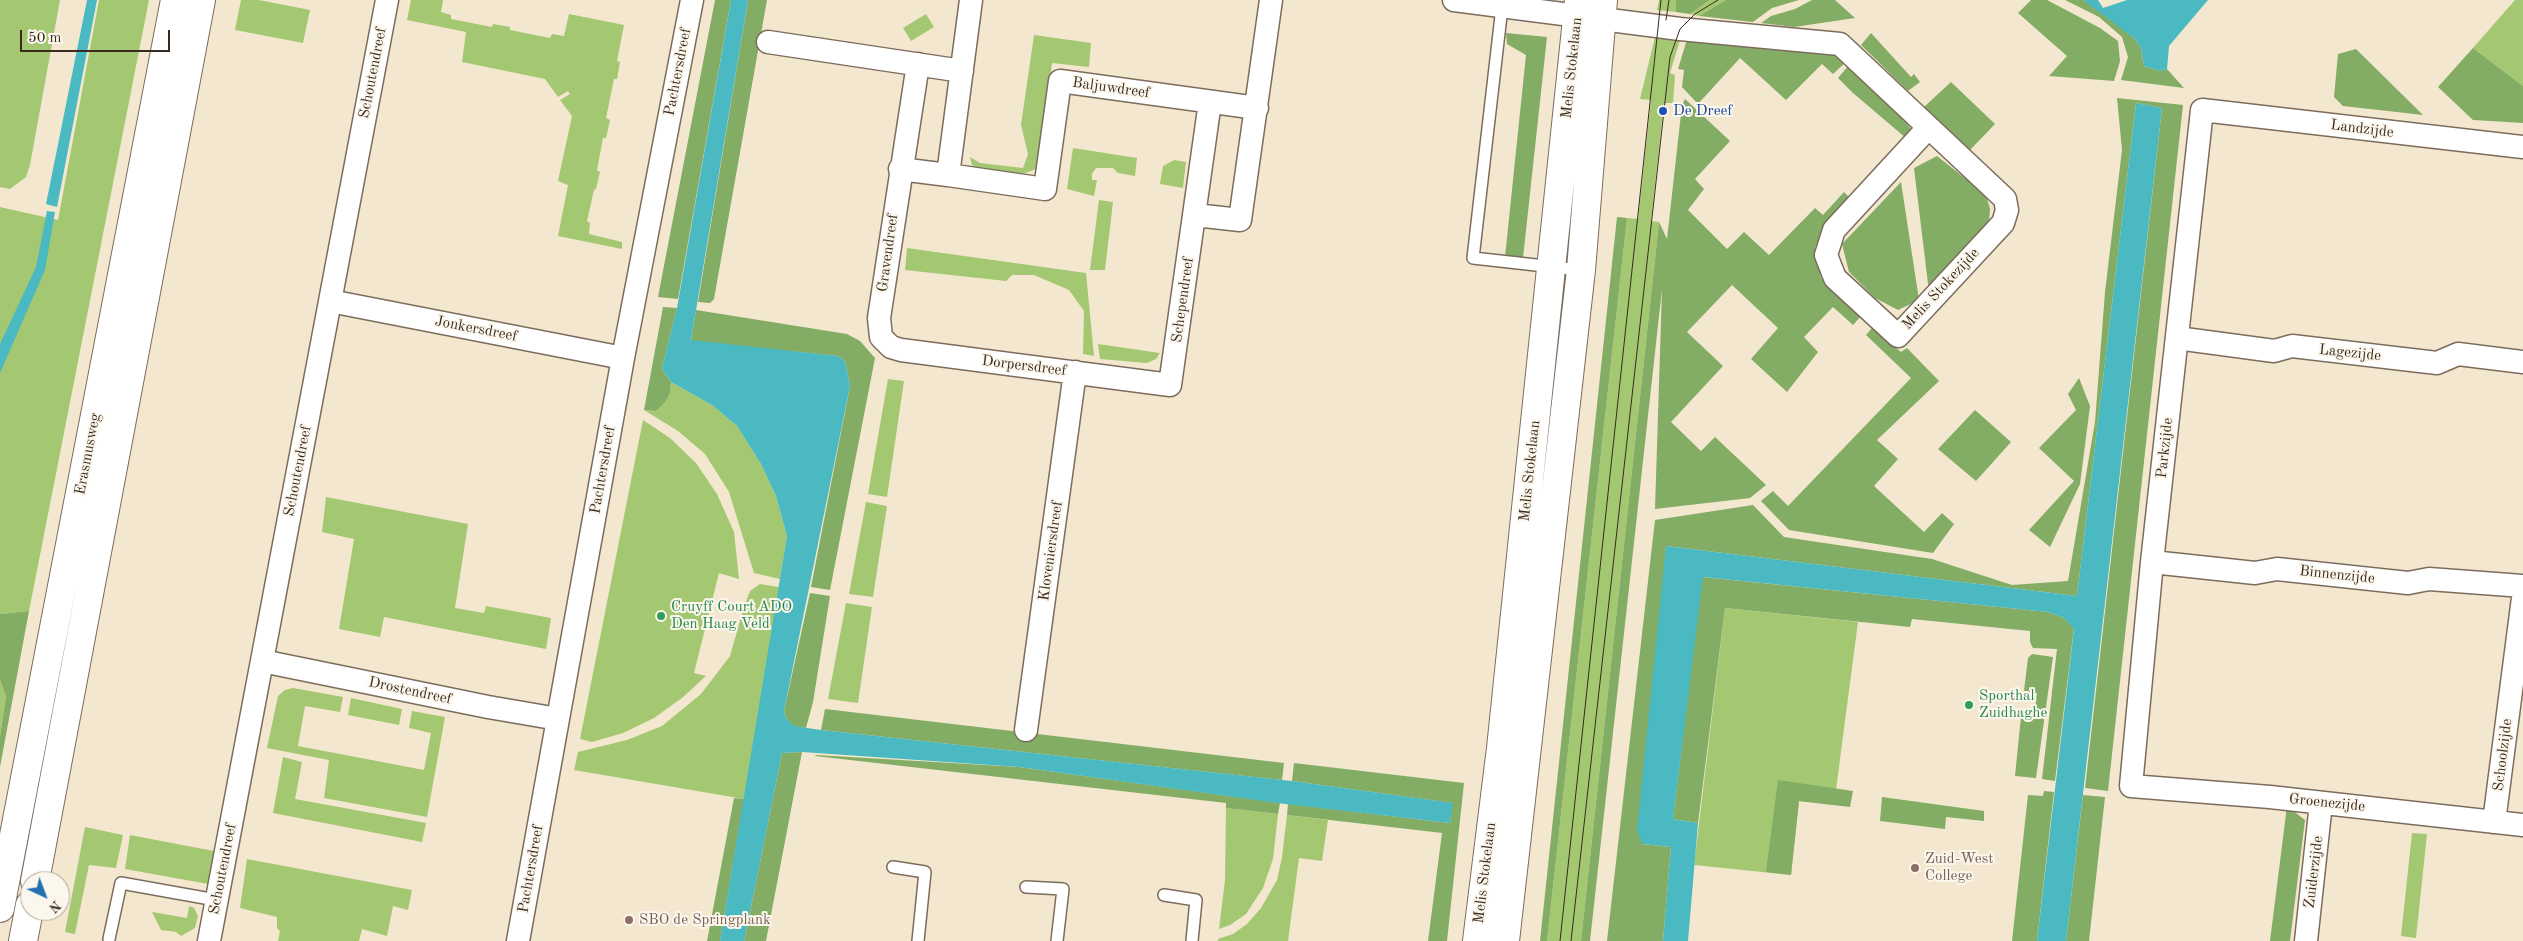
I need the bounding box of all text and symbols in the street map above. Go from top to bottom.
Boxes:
street label: Melis Stokelaan [1558,16,1586,120]
scale bar [22,20,172,52]
street label: Schoutendreef [355,26,391,120]
street label: Pachtersdreef [661,27,695,117]
text: 50 m [28,31,62,46]
street label: Baljuwdreef [1071,74,1151,102]
place label: De Dreef [1673,102,1732,120]
marker: De Dreef [1657,105,1669,117]
street label: Landzijde [2329,116,2395,142]
street label: Gravendreef [874,213,902,293]
street label: Melis Stokezijde [1899,244,1983,334]
street label: Schependreef [1168,256,1198,344]
street label: Jonkersdreef [433,312,519,346]
street label: Lagezijde [2318,341,2382,365]
street label: Dorpersdreef [981,352,1067,380]
street label: Erasmusweg [71,412,105,496]
street label: Parkzijde [2153,417,2177,479]
street label: Melis Stokelaan [1516,419,1544,523]
street label: Schoutendreef [280,424,316,518]
street label: Pachtersdreef [586,425,620,515]
street label: Kloveniersdreef [1035,500,1067,602]
street label: Binnenzijde [2298,562,2376,588]
place label: Cruyff Court ADO Den Haag Veld [671,598,792,633]
marker: Cruyff Court ADO Den Haag Veld [655,610,667,622]
street label: Drostendreef [367,673,453,709]
place label: Sporthal Zuidhaghe [1979,687,2047,722]
marker: Sporthal Zuidhaghe [1963,699,1975,711]
street label: Schoolzijde [2490,718,2516,792]
street label: Groenezijde [2288,790,2366,816]
street label: Melis Stokelaan [1470,821,1500,925]
street label: Schoutendreef [205,822,241,916]
street label: Pachtersdreef [514,824,548,914]
street label: Zuiderzijde [2301,835,2327,909]
place label: Zuid-West College [1925,850,1993,885]
marker: Zuid-West College [1909,862,1921,874]
north arrow [20,871,70,921]
text: N [46,897,63,915]
place label: SBO de Springplank [639,911,771,929]
marker: SBO de Springplank [623,914,635,926]

